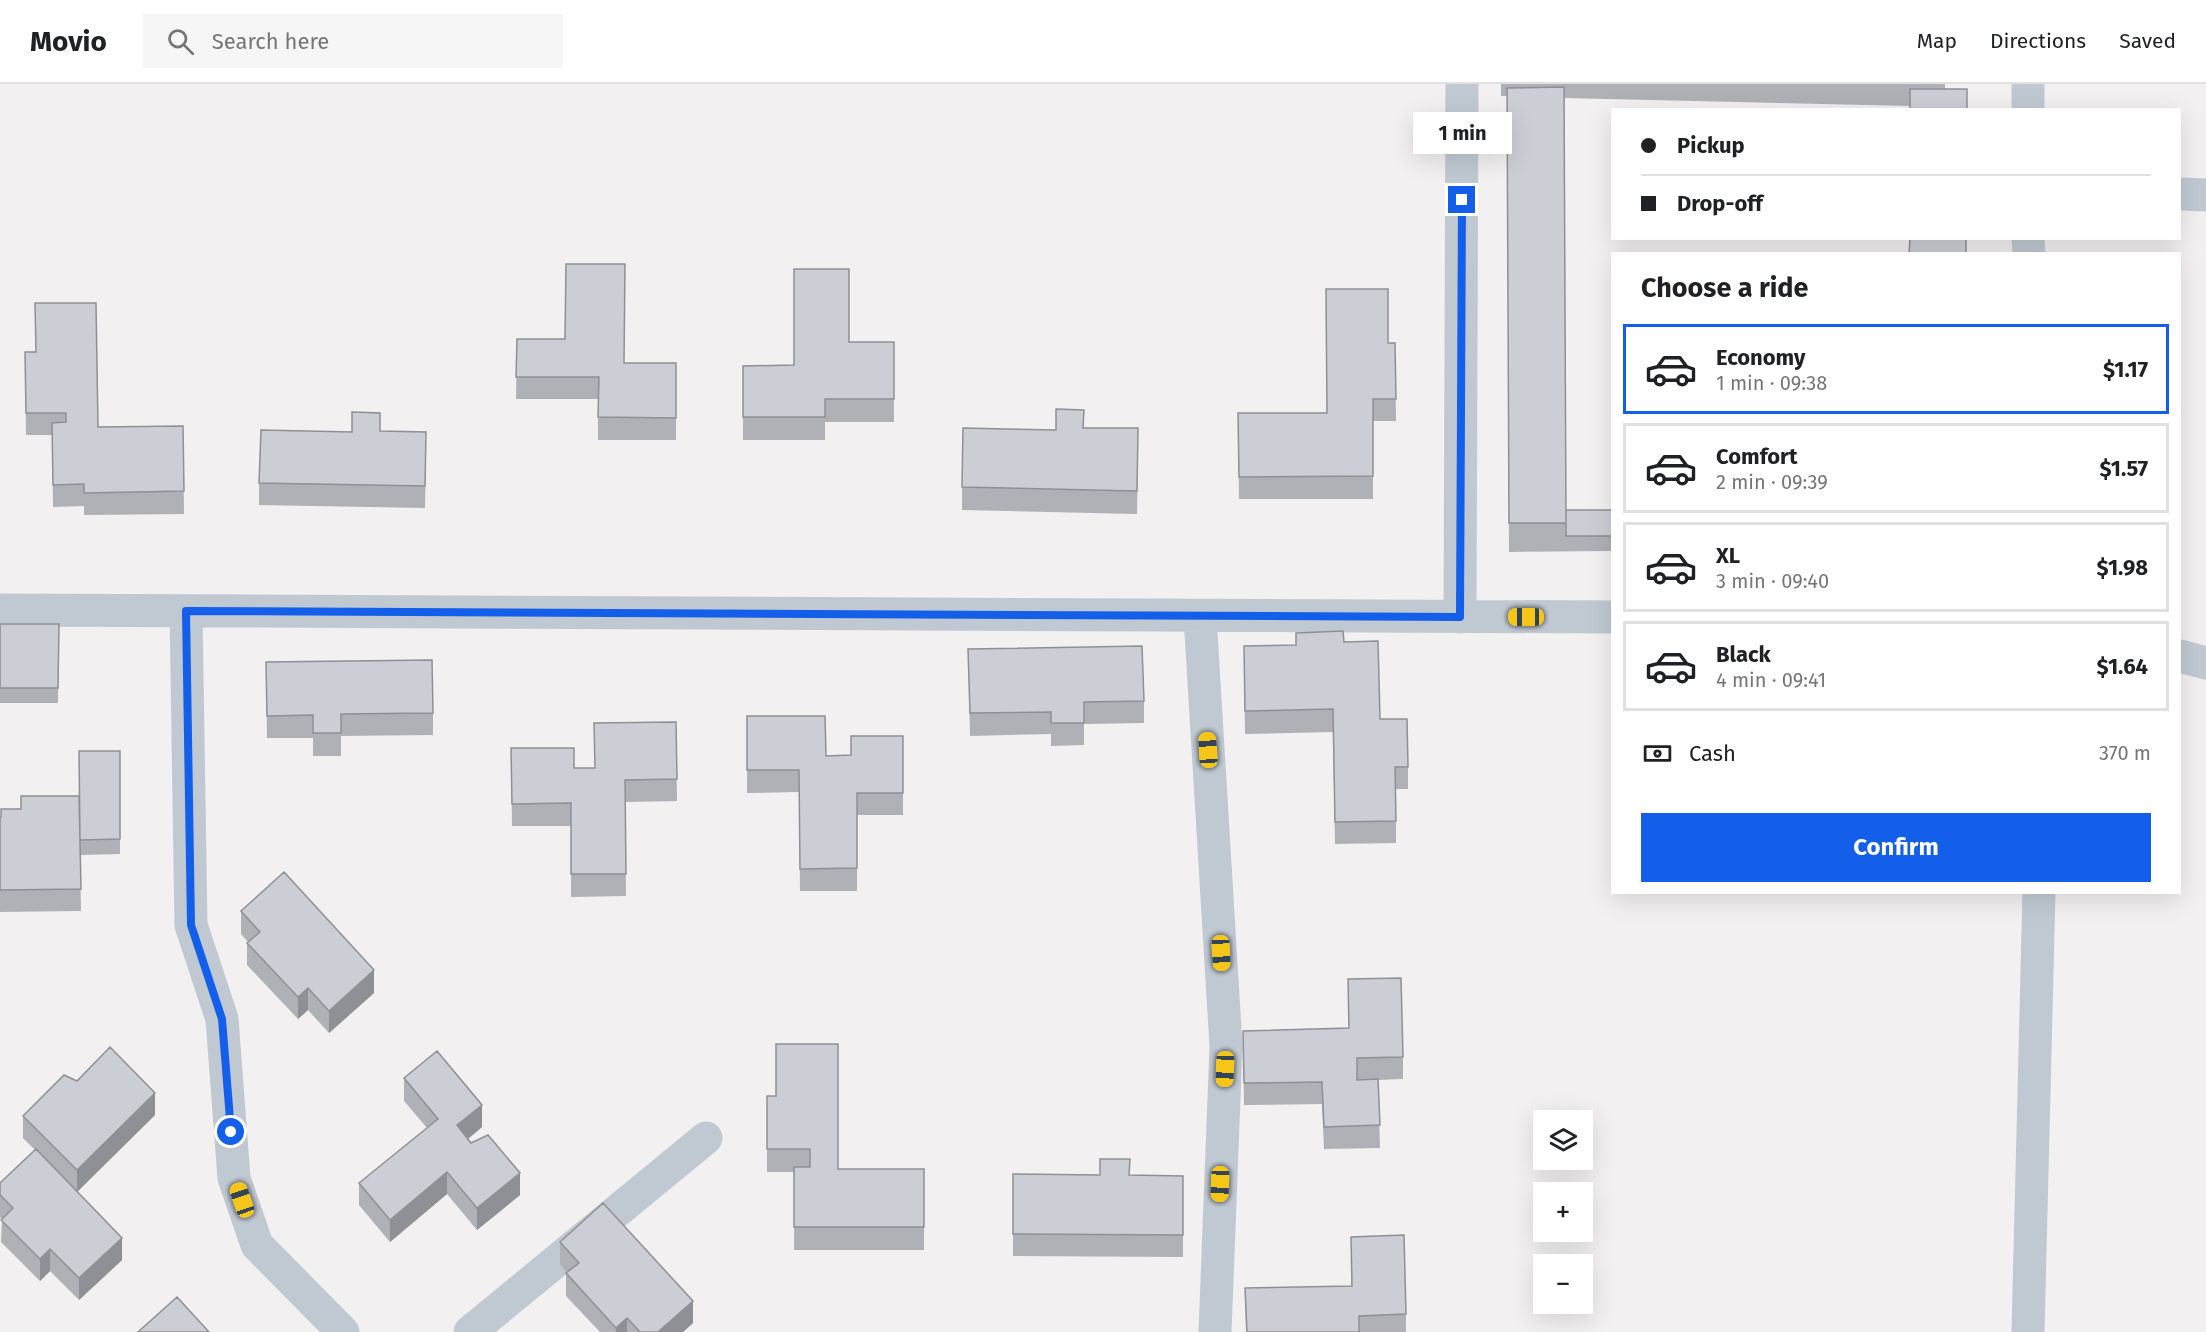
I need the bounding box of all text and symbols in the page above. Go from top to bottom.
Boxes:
search box [143,14,563,68]
text: Movio [30,25,107,58]
icon: search [164,25,197,58]
text: Search here [212,28,329,55]
text: Map [1917,28,1957,54]
text: Directions [1990,28,2086,54]
text: Saved [2119,28,2176,54]
callout: 1 min [1412,113,1512,155]
text: 1 min [1438,121,1487,145]
text: Pickup [1677,132,1745,159]
route end [1448,186,1475,213]
text: Drop-off [1677,190,1763,217]
text: Choose a ride [1641,272,1808,304]
icon: car [1644,342,1698,396]
text: Economy [1716,344,1805,371]
text: $1.17 [2103,356,2148,383]
text: 1 min · 09:38 [1716,371,1827,395]
icon: car [1644,441,1698,495]
text: Comfort [1716,443,1797,470]
text: $1.57 [2100,455,2148,482]
text: 2 min · 09:39 [1716,470,1828,494]
icon: car [1644,540,1698,594]
text: XL [1716,542,1740,569]
text: $1.98 [2097,554,2148,581]
text: 3 min · 09:40 [1716,569,1829,593]
car [1508,608,1544,626]
icon: car [1644,639,1698,693]
text: Black [1716,641,1771,668]
text: $1.64 [2097,653,2148,680]
text: 4 min · 09:41 [1716,668,1826,692]
car [1198,731,1218,769]
icon: cash [1641,737,1674,770]
text: Cash [1689,740,1736,767]
text: 370 m [2099,741,2151,765]
button: Confirm [1641,813,2151,882]
car [1211,935,1231,971]
car [1215,1051,1235,1087]
map controls [1533,1110,1593,1314]
button: layers [1533,1110,1593,1170]
route start [217,1118,244,1145]
car [1210,1166,1230,1202]
car [228,1180,256,1220]
button: + [1533,1182,1593,1242]
button: − [1533,1254,1593,1314]

